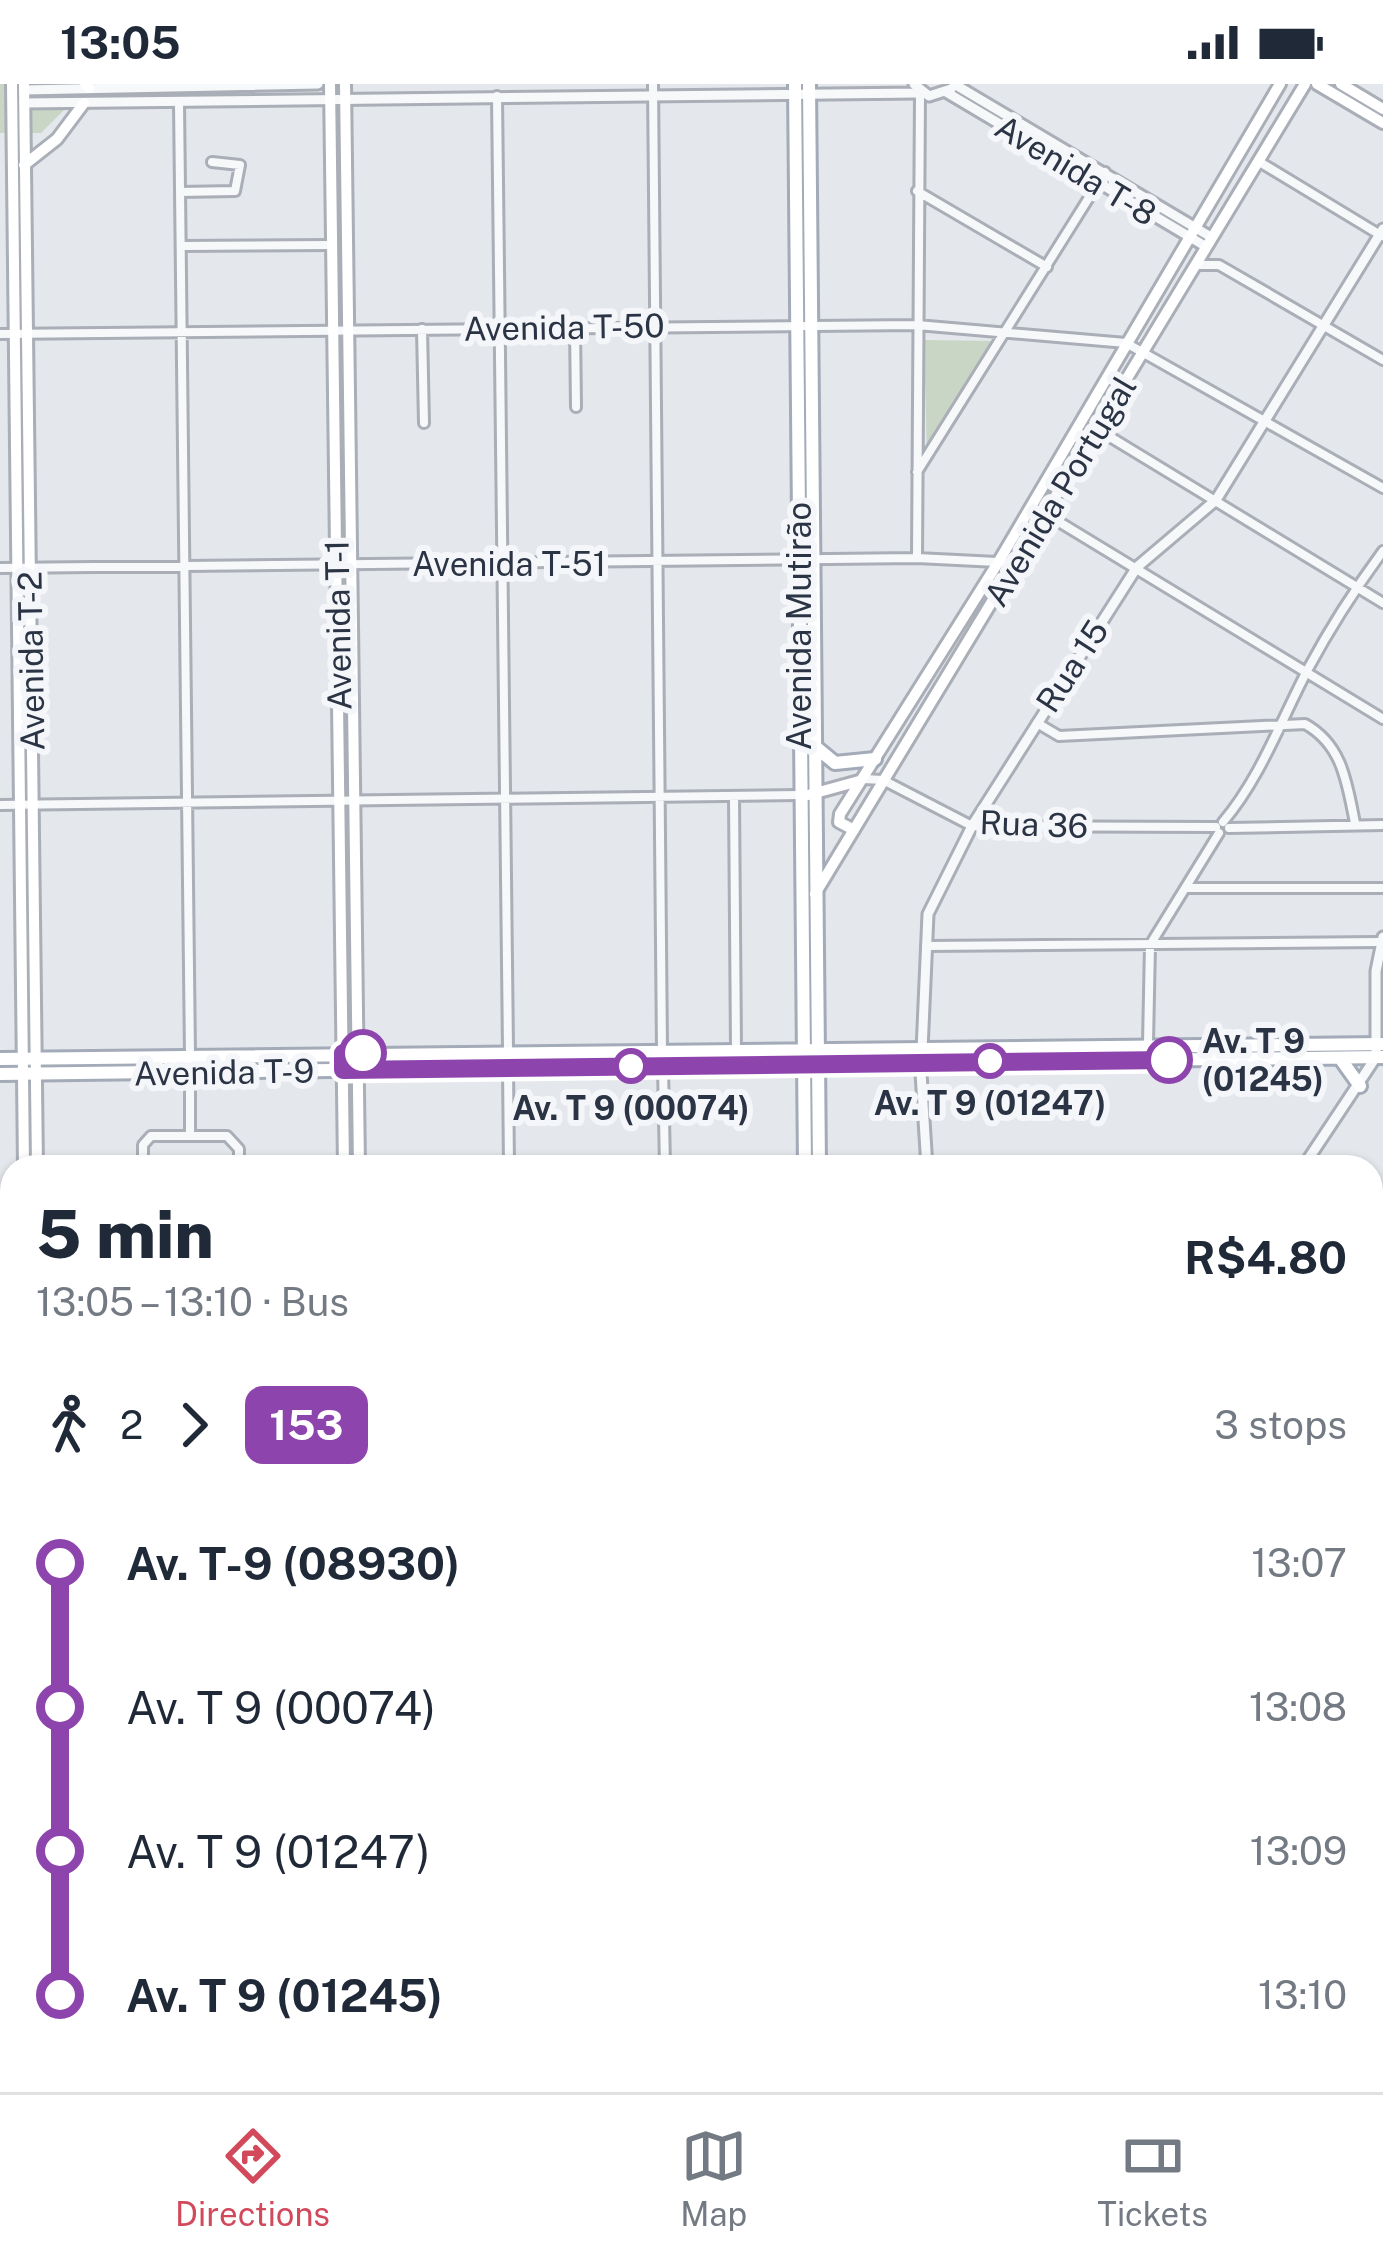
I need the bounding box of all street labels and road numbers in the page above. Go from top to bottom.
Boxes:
street label: Avenida T-8 [989,107,1163,233]
street label: Avenida T-50 [463,306,665,348]
street label: Avenida Portugal [976,369,1144,613]
street label: Avenida Mutirão [780,502,818,750]
street label: Avenida T-1 [318,539,358,711]
street label: Avenida T-51 [412,545,606,583]
street label: Avenida T-2 [10,571,52,751]
street label: Rua 15 [1028,613,1116,719]
street label: Rua 36 [979,803,1089,845]
street label: Avenida T-9 [134,1051,314,1093]

